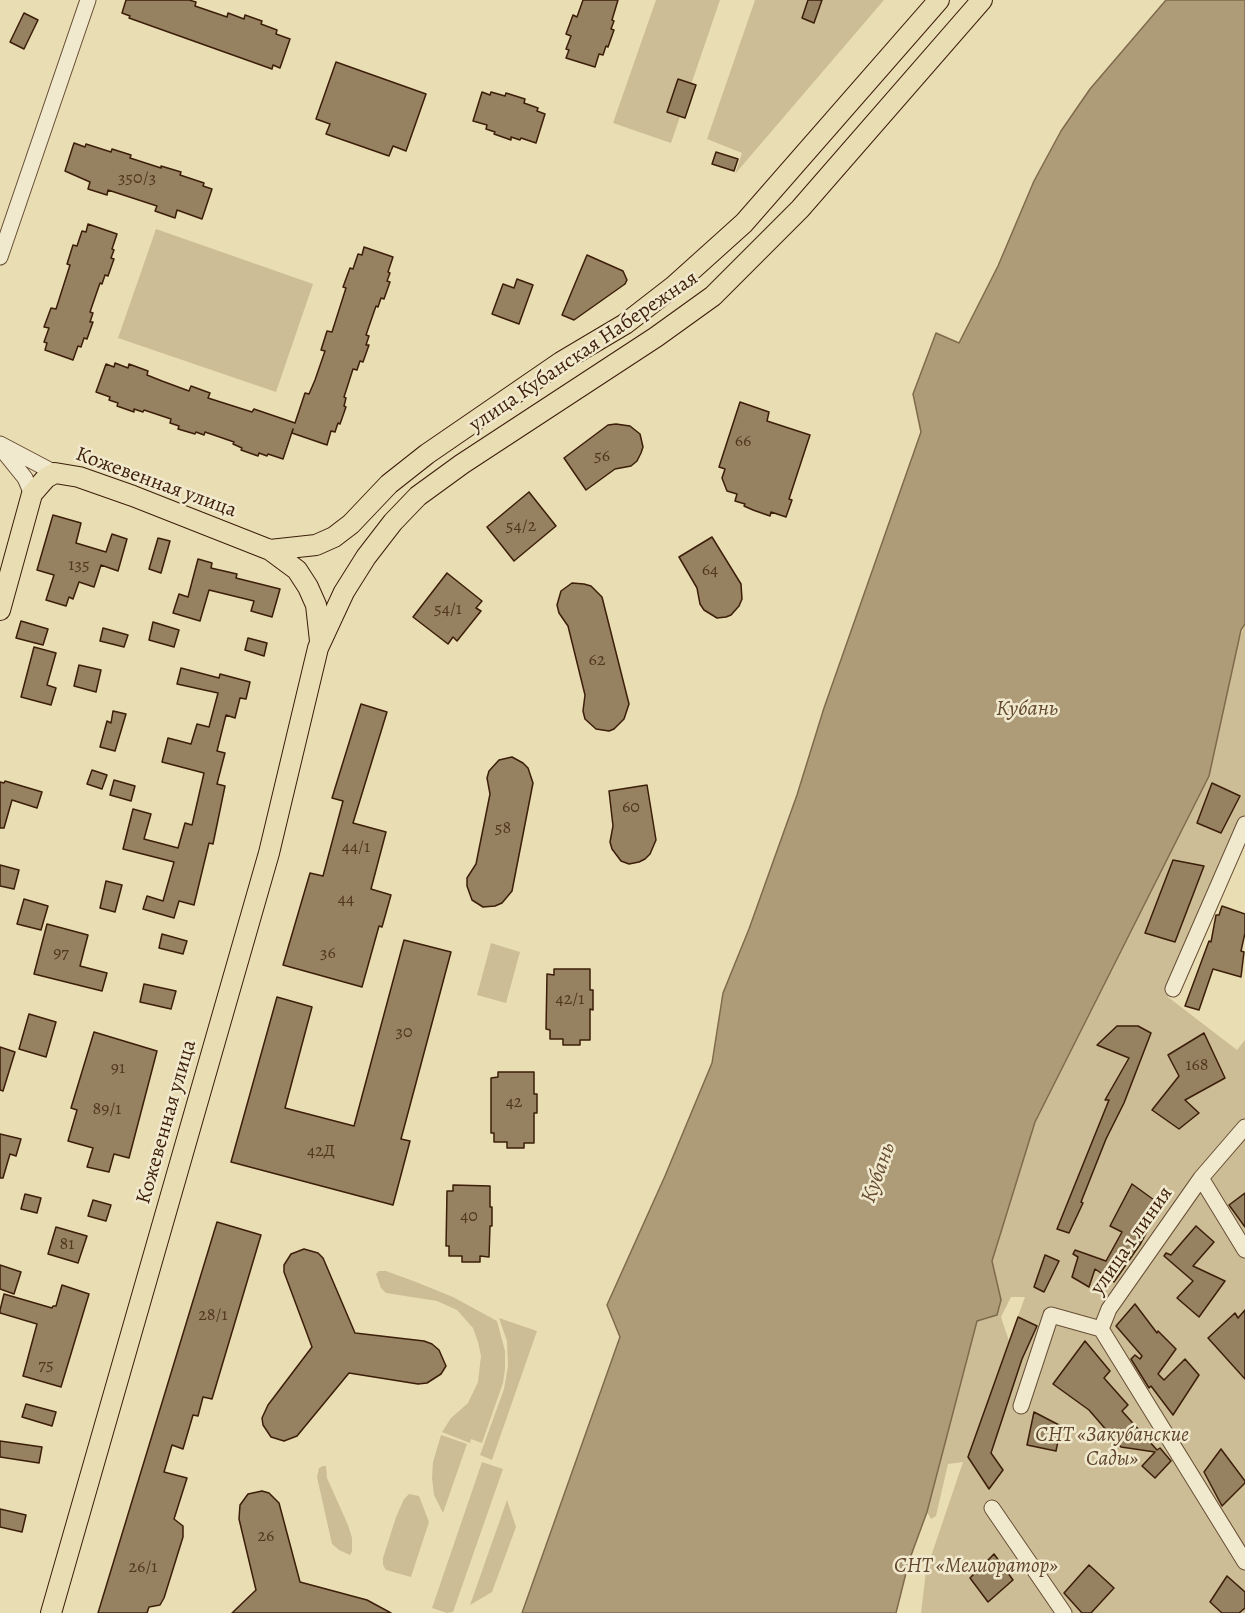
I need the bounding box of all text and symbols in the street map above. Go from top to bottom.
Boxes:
house number: 350/3 [118,168,156,190]
street label: улица Кубанская Набережная [465,266,703,438]
house number: 66 [735,431,751,453]
street label: Кожевенная улица [72,442,240,524]
house number: 56 [594,446,610,468]
house number: 54/2 [506,516,536,538]
house number: 135 [68,555,90,577]
house number: 64 [702,560,718,582]
house number: 54/1 [434,599,462,621]
house number: 62 [589,650,605,672]
water label: Кубань [996,697,1058,723]
house number: 60 [622,797,640,819]
house number: 58 [495,818,511,840]
house number: 44/1 [342,837,370,859]
house number: 44 [338,889,354,911]
house number: 97 [53,943,69,965]
house number: 36 [320,943,336,965]
house number: 42/1 [556,989,584,1011]
house number: 30 [395,1022,413,1044]
street label: Кожевенная улица [132,1037,202,1207]
house number: 168 [1185,1055,1209,1077]
house number: 91 [111,1058,125,1080]
house number: 42 [506,1092,522,1114]
house number: 89/1 [93,1099,121,1121]
water label: Кубань [856,1139,902,1207]
house number: 42Д [307,1141,335,1163]
street label: улица 1 линия [1085,1182,1179,1300]
house number: 40 [460,1206,478,1228]
house number: 81 [60,1234,74,1256]
house number: 28/1 [198,1305,228,1327]
house number: 75 [38,1355,54,1377]
park label: СНТ «Закубанские Сады» [1035,1423,1189,1473]
house number: 26 [258,1526,274,1548]
park label: СНТ «Мелиоратор» [894,1554,1058,1580]
house number: 26/1 [129,1557,157,1579]

